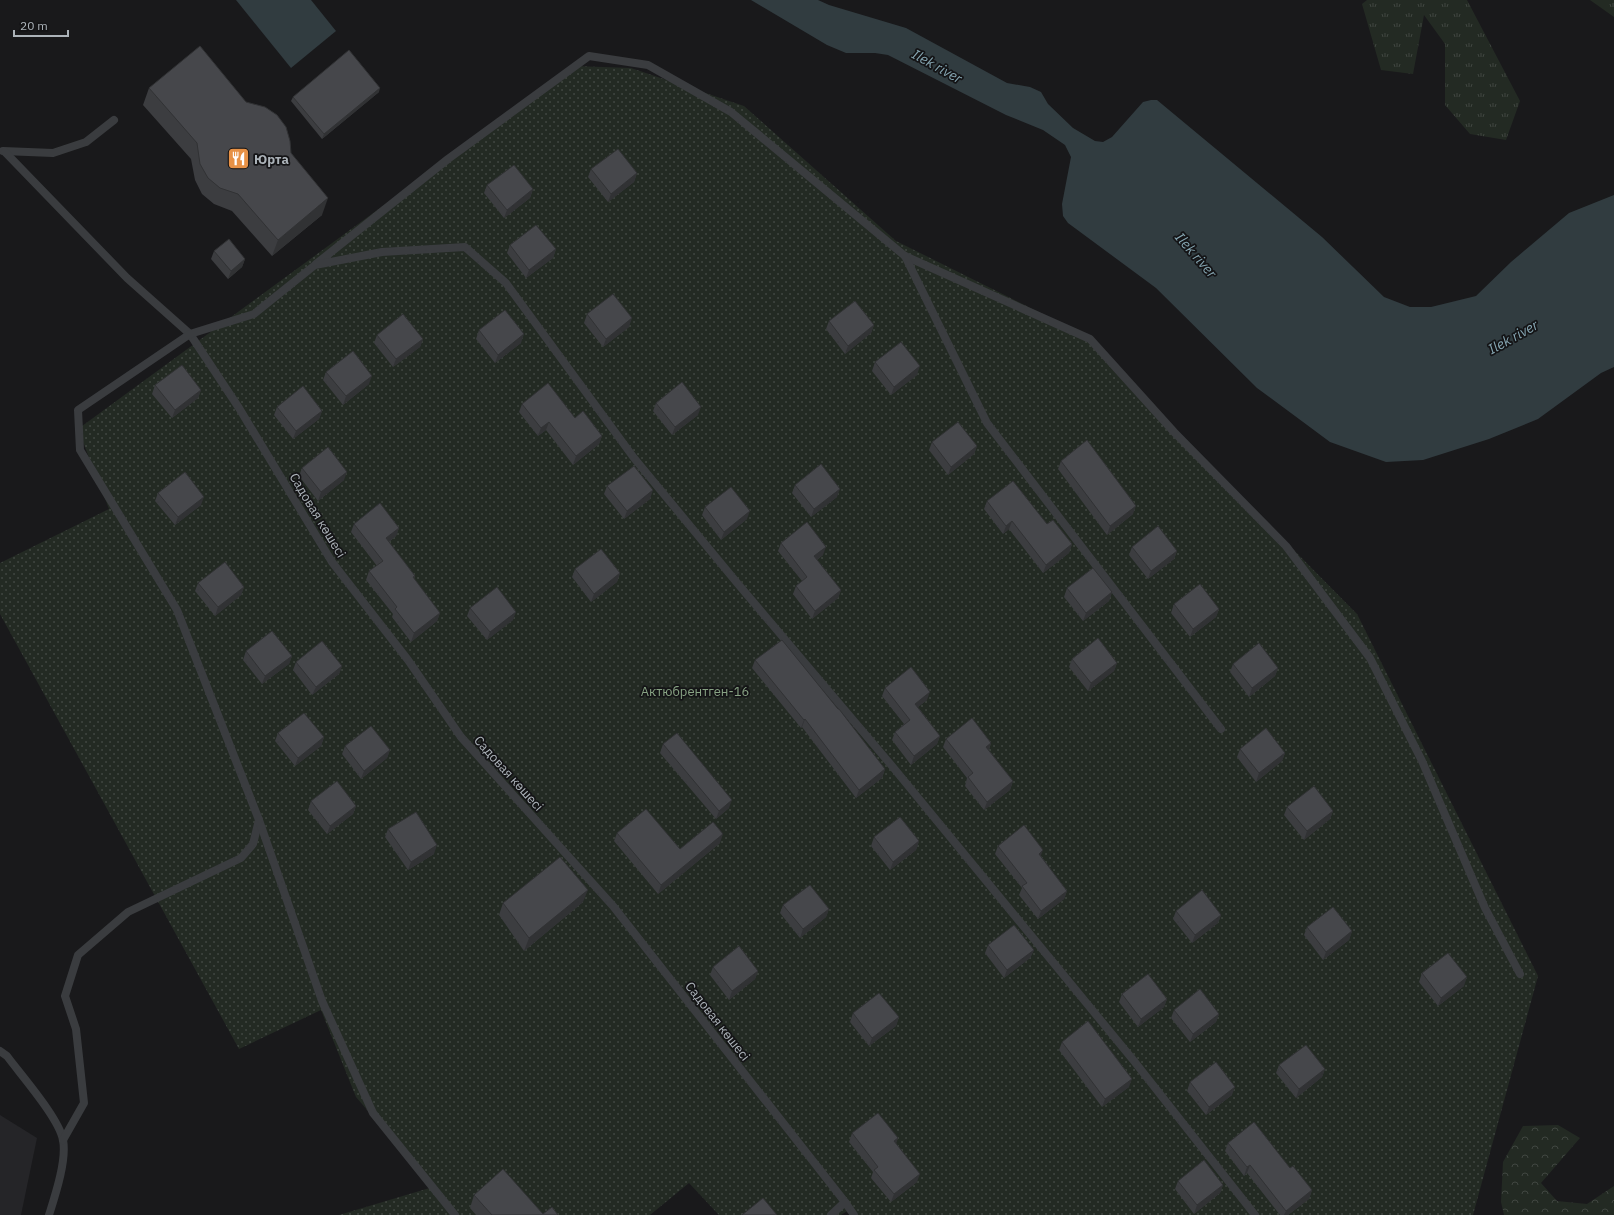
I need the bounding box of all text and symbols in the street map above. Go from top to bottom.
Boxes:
scale bar [14,12,68,38]
text: 20 m [20,18,48,33]
water label: Ilek river [909,45,966,88]
restaurant icon: Юрта [225,146,251,172]
place label: Юрта [254,151,289,168]
water label: Ilek river [1171,229,1221,282]
water label: Ilek river [1485,315,1542,358]
street label: Садовая көшесі [286,470,350,561]
park label: Актюбрентген-16 [641,683,749,700]
street label: Садовая көшесі [470,732,547,815]
street label: Садовая көшесі [681,978,754,1064]

